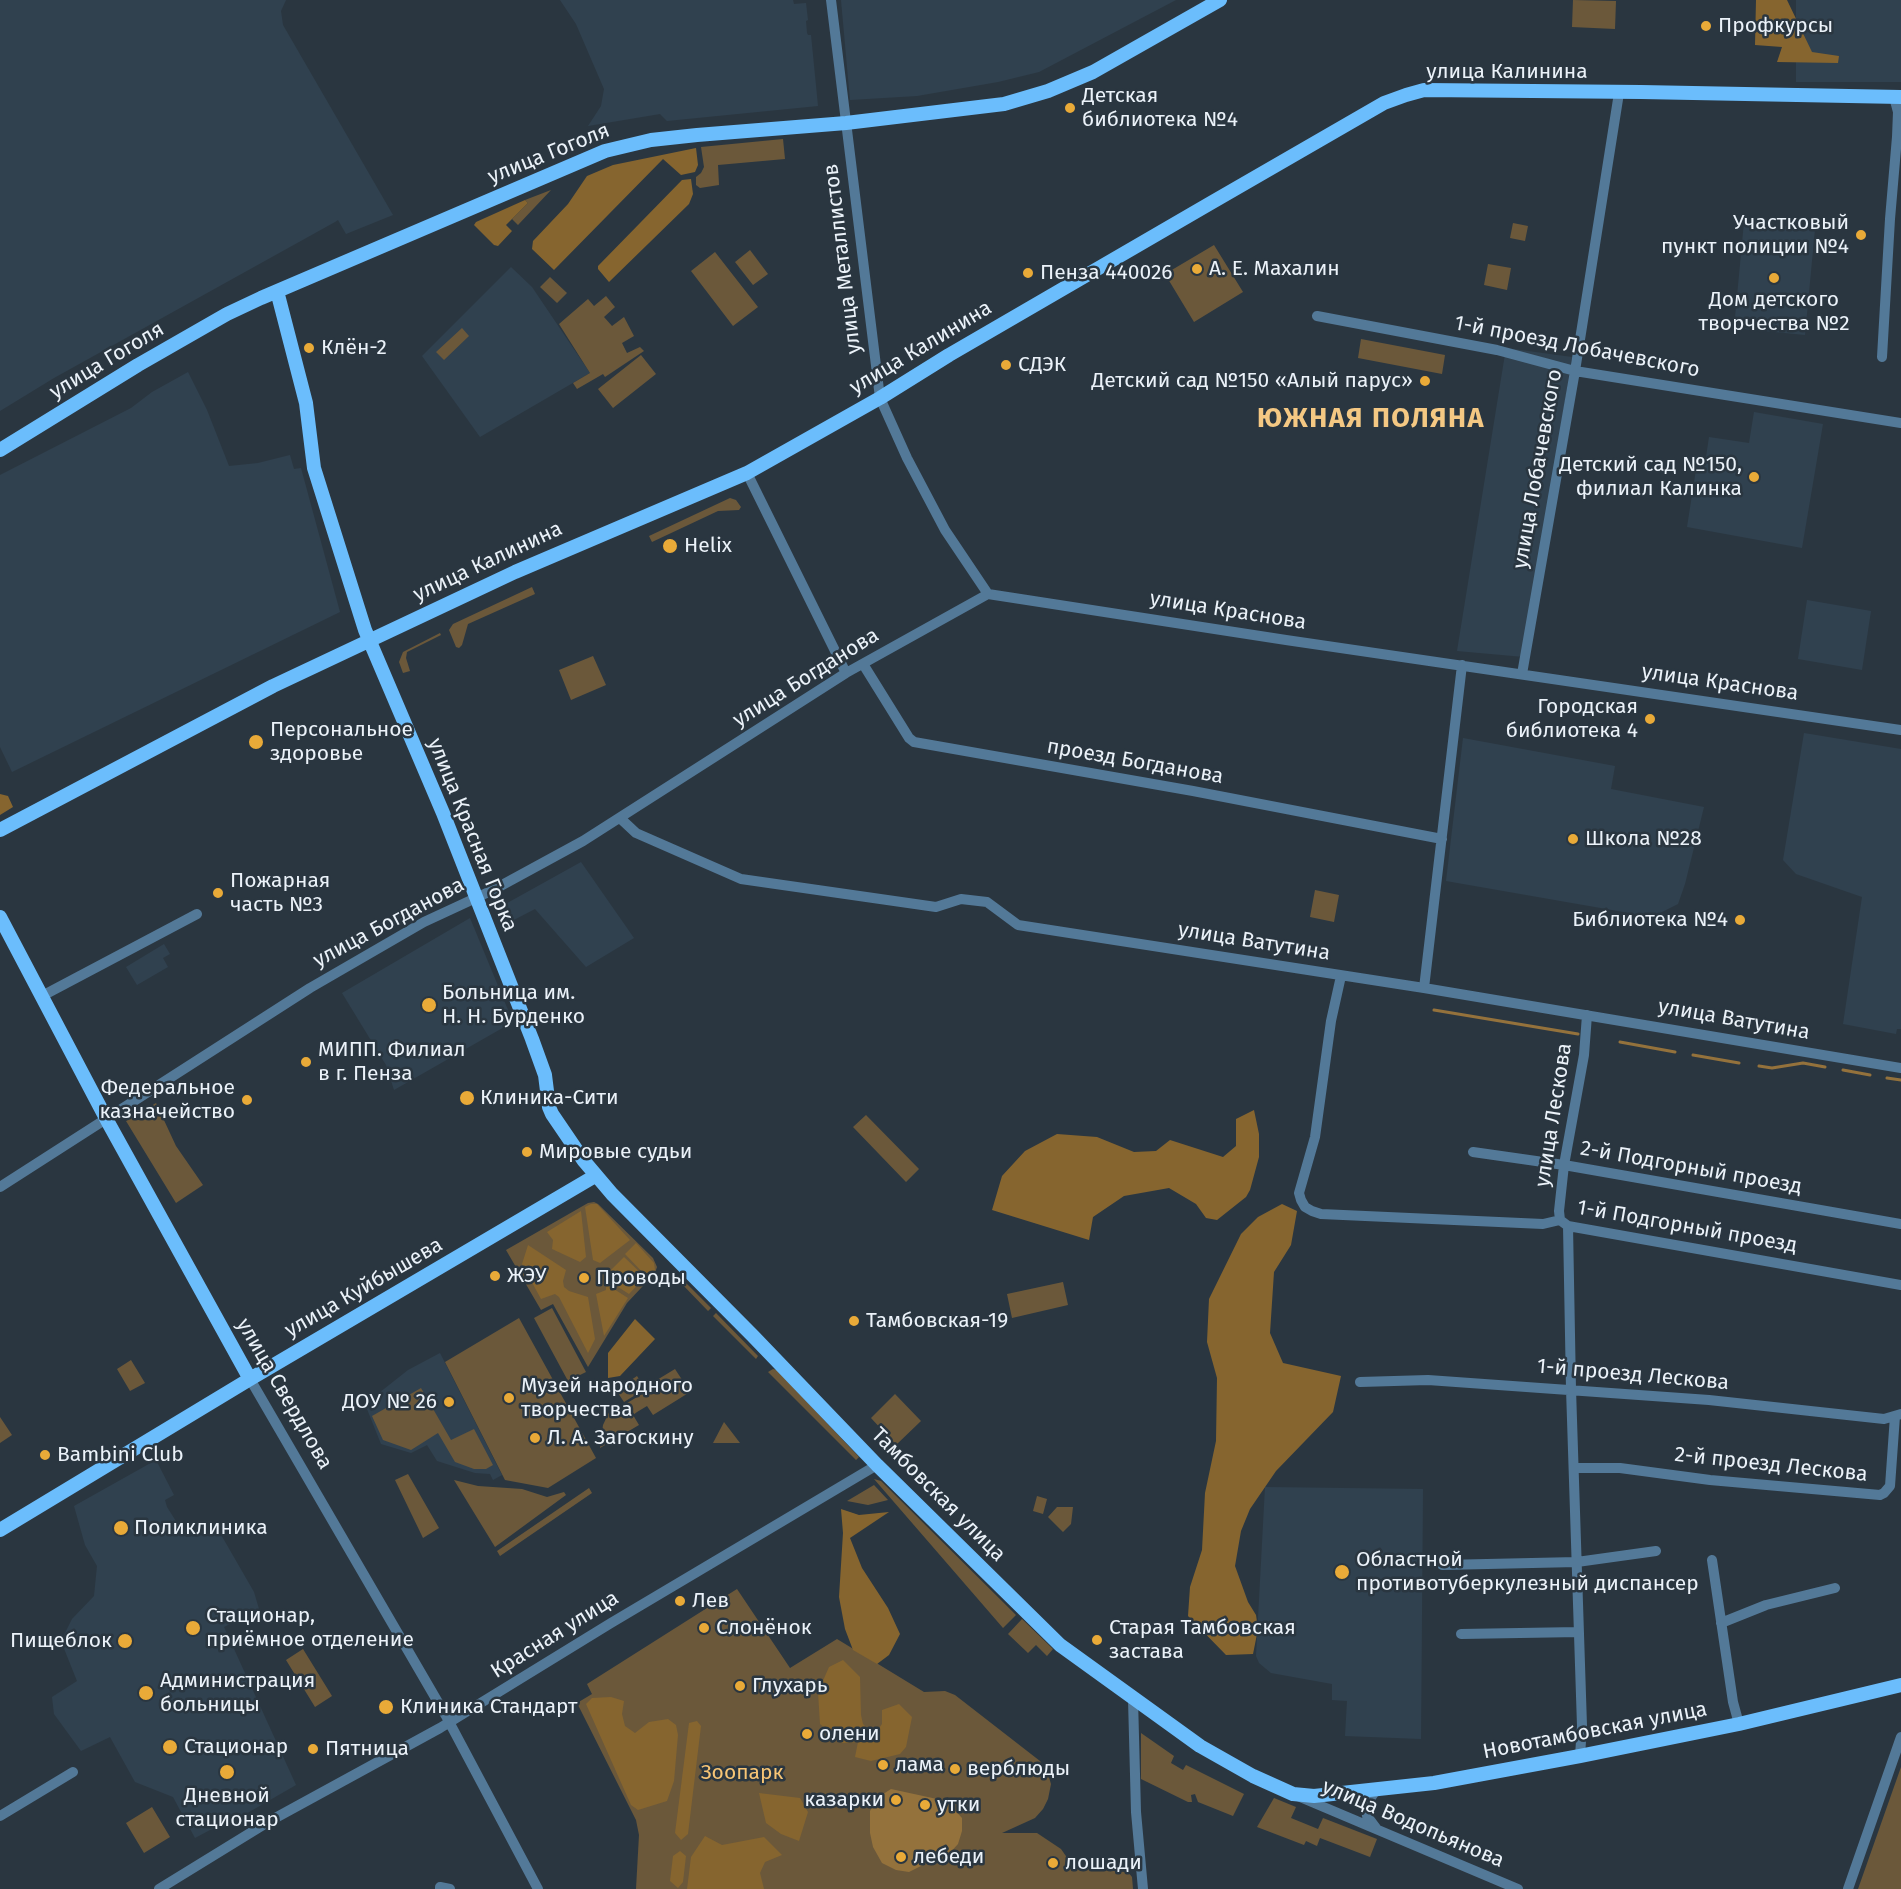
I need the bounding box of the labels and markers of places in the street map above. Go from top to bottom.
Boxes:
place label: Профкурсы [1718,13,1833,39]
marker: Профкурсы [1699,19,1713,33]
place label: Детская библиотека №4 [1082,83,1238,133]
marker: Детская библиотека №4 [1063,101,1077,115]
place label: Участковый пункт полиции №4 [1661,210,1849,260]
marker: Участковый пункт полиции №4 [1854,228,1868,242]
place label: А. Е. Махалин [1209,256,1340,282]
place label: Пенза 440026 [1040,260,1172,286]
marker: А. Е. Махалин [1190,262,1204,276]
marker: Пенза 440026 [1021,266,1035,280]
marker: Дом детского творчества №2 [1767,271,1781,285]
place label: Дом детского творчества №2 [1698,287,1850,337]
place label: Клён-2 [321,335,387,361]
marker: Клён-2 [302,341,316,355]
place label: СДЭК [1018,352,1066,378]
marker: СДЭК [999,358,1013,372]
place label: Детский сад №150 «Алый парус» [1091,368,1413,394]
marker: Детский сад №150 «Алый парус» [1418,374,1432,388]
place label: Детский сад №150, филиал Калинка [1559,452,1742,502]
marker: Детский сад №150, филиал Калинка [1747,470,1761,484]
place label: Helix [684,533,732,559]
marker: Helix [661,537,679,555]
place label: Городская библиотека 4 [1506,694,1638,744]
marker: Городская библиотека 4 [1643,712,1657,726]
place label: Персональное здоровье [270,717,413,767]
marker: Персональное здоровье [247,733,265,751]
place label: Школа №28 [1585,826,1702,852]
marker: Школа №28 [1566,832,1580,846]
place label: Пожарная часть №3 [230,868,330,918]
marker: Пожарная часть №3 [211,886,225,900]
place label: Библиотека №4 [1572,907,1728,933]
marker: Библиотека №4 [1733,913,1747,927]
place label: Больница им. Н. Н. Бурденко [442,980,585,1030]
marker: Больница им. Н. Н. Бурденко [420,996,438,1014]
place label: МИПП. Филиал в г. Пенза [318,1037,466,1087]
marker: МИПП. Филиал в г. Пенза [299,1055,313,1069]
place label: Федеральное казначейство [99,1075,235,1125]
place label: Клиника-Сити [480,1085,618,1111]
marker: Клиника-Сити [458,1089,476,1107]
marker: Федеральное казначейство [240,1093,254,1107]
place label: Мировые судьи [539,1139,692,1165]
marker: Мировые судьи [520,1145,534,1159]
place label: ЖЭУ [507,1263,546,1289]
place label: Проводы [596,1265,686,1291]
marker: ЖЭУ [488,1269,502,1283]
marker: Проводы [577,1271,591,1285]
place label: Тамбовская-19 [866,1308,1008,1334]
marker: Тамбовская-19 [847,1314,861,1328]
place label: Музей народного творчества [521,1373,693,1423]
place label: ДОУ № 26 [342,1389,437,1415]
marker: Музей народного творчества [502,1391,516,1405]
marker: ДОУ № 26 [442,1395,456,1409]
place label: Л. А. Загоскину [547,1425,694,1451]
marker: Л. А. Загоскину [528,1431,542,1445]
place label: Bambini Club [57,1442,184,1468]
marker: Bambini Club [38,1448,52,1462]
place label: Поликлиника [134,1515,268,1541]
marker: Поликлиника [112,1519,130,1537]
place label: Областной противотуберкулезный диспансер [1356,1547,1699,1597]
marker: Областной противотуберкулезный диспансер [1333,1563,1351,1581]
place label: Лев [692,1588,729,1614]
marker: Лев [673,1594,687,1608]
place label: Стационар, приёмное отделение [206,1603,414,1653]
place label: Слонёнок [716,1615,812,1641]
place label: Старая Тамбовская застава [1109,1615,1296,1665]
marker: Стационар, приёмное отделение [184,1619,202,1637]
marker: Слонёнок [697,1621,711,1635]
place label: Пищеблок [10,1628,112,1654]
marker: Пищеблок [116,1632,134,1650]
marker: Старая Тамбовская застава [1090,1633,1104,1647]
place label: Администрация больницы [160,1668,315,1718]
place label: Глухарь [752,1673,828,1699]
marker: Глухарь [733,1679,747,1693]
marker: Администрация больницы [137,1684,155,1702]
place label: Клиника Стандарт [400,1694,577,1720]
marker: Клиника Стандарт [377,1698,395,1716]
place label: олени [819,1721,880,1747]
marker: олени [800,1727,814,1741]
place label: Стационар [184,1734,288,1760]
place label: Пятница [325,1736,409,1762]
marker: Стационар [161,1738,179,1756]
marker: Пятница [306,1742,320,1756]
place label: лама [895,1752,944,1778]
place label: верблюды [967,1756,1070,1782]
marker: лама [876,1758,890,1772]
marker: верблюды [948,1762,962,1776]
marker: Дневной стационар [218,1763,236,1781]
place label: Дневной стационар [175,1783,279,1833]
place label: казарки [804,1787,884,1813]
place label: утки [937,1792,980,1818]
marker: казарки [889,1793,903,1807]
marker: утки [918,1798,932,1812]
place label: лебеди [913,1844,984,1870]
marker: лебеди [894,1850,908,1864]
place label: лошади [1065,1850,1142,1876]
marker: лошади [1046,1856,1060,1870]

